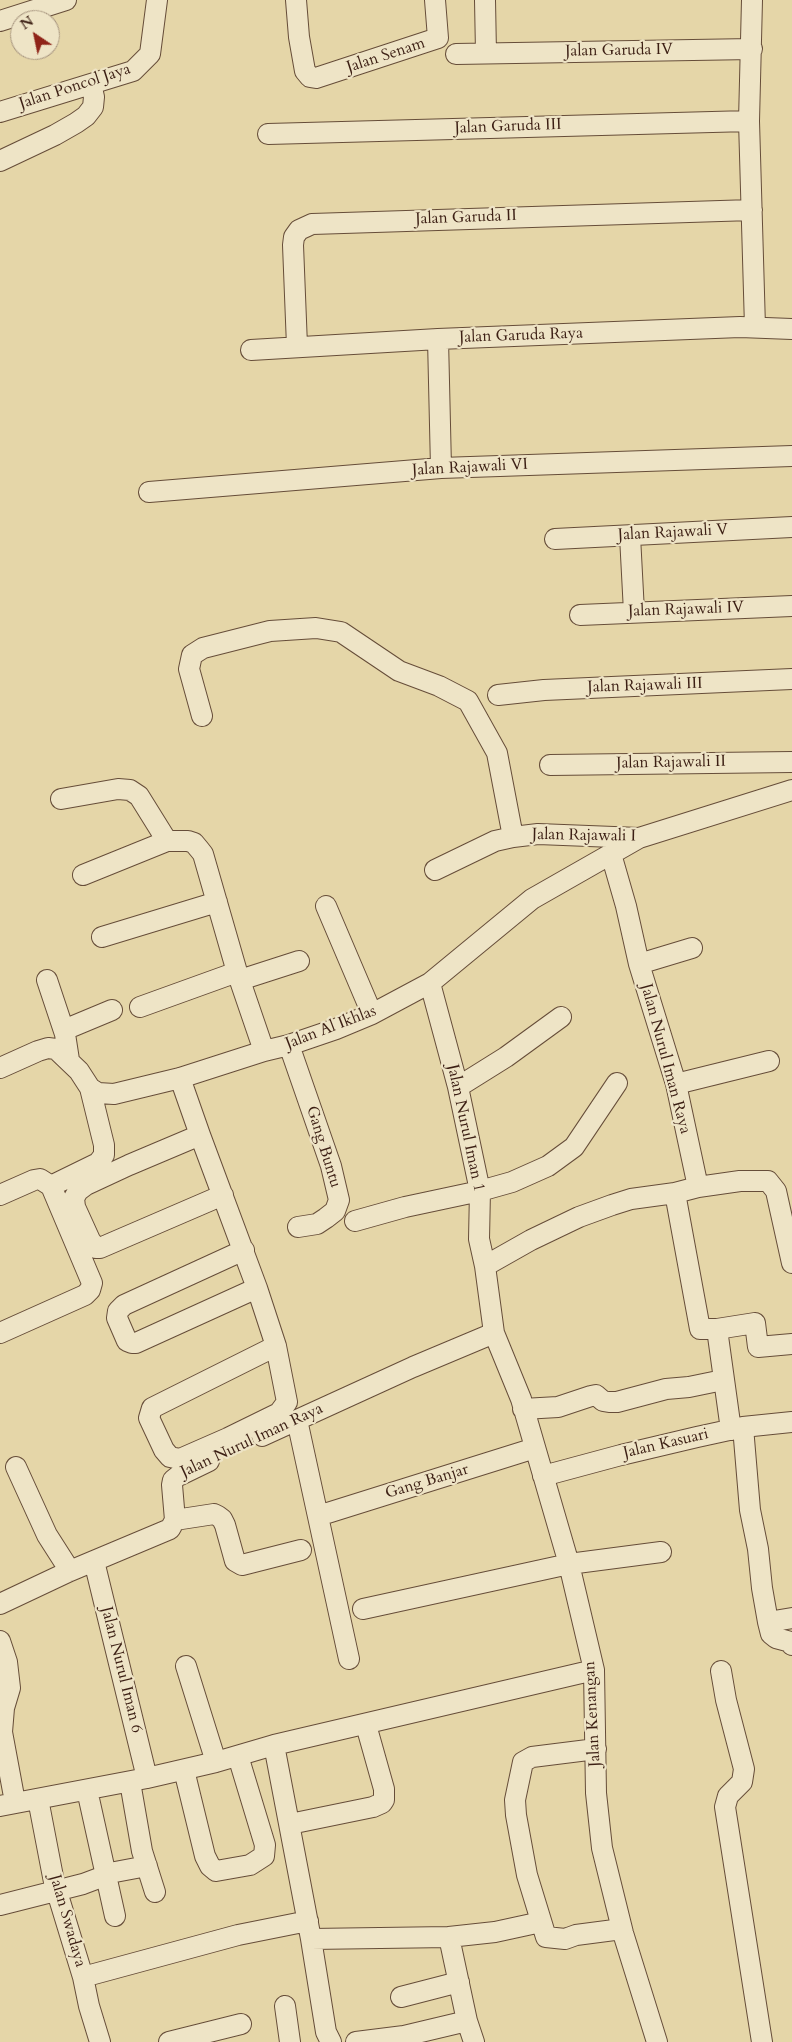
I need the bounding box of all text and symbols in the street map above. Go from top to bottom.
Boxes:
north arrow [10,10,60,60]
text: N [17,12,37,34]
street label: Jalan Senam [344,34,428,78]
street label: Jalan Garuda IV [565,40,673,62]
street label: Jalan Poncol Jaya [17,60,133,114]
street label: Jalan Garuda III [454,116,562,138]
street label: Jalan Garuda II [415,207,517,229]
street label: Jalan Garuda Raya [459,324,583,348]
street label: Jalan Rajawali VI [412,455,528,481]
street label: Jalan Rajawali V [617,521,729,545]
street label: Jalan Rajawali IV [628,598,744,622]
street label: Jalan Rajawali III [587,674,703,698]
street label: Jalan Rajawali II [616,752,726,774]
street label: Jalan Rajawali I [532,825,636,847]
street label: Jalan Nurul Iman Raya [636,982,694,1136]
street label: Jalan Al Ikhlas [283,1002,379,1054]
street label: Jalan Nurul Iman 1 [442,1063,488,1193]
street label: Gang Buntu [301,1104,345,1190]
street label: Jalan Nurul Iman Raya [178,1400,326,1482]
street label: Jalan Kasuari [622,1425,710,1463]
street label: Gang Banjar [383,1460,471,1504]
street label: Jalan Nurul Iman 6 [96,1605,146,1735]
street label: Jalan Kenangan [581,1661,605,1767]
street label: Jalan Swadaya [45,1873,89,1969]

